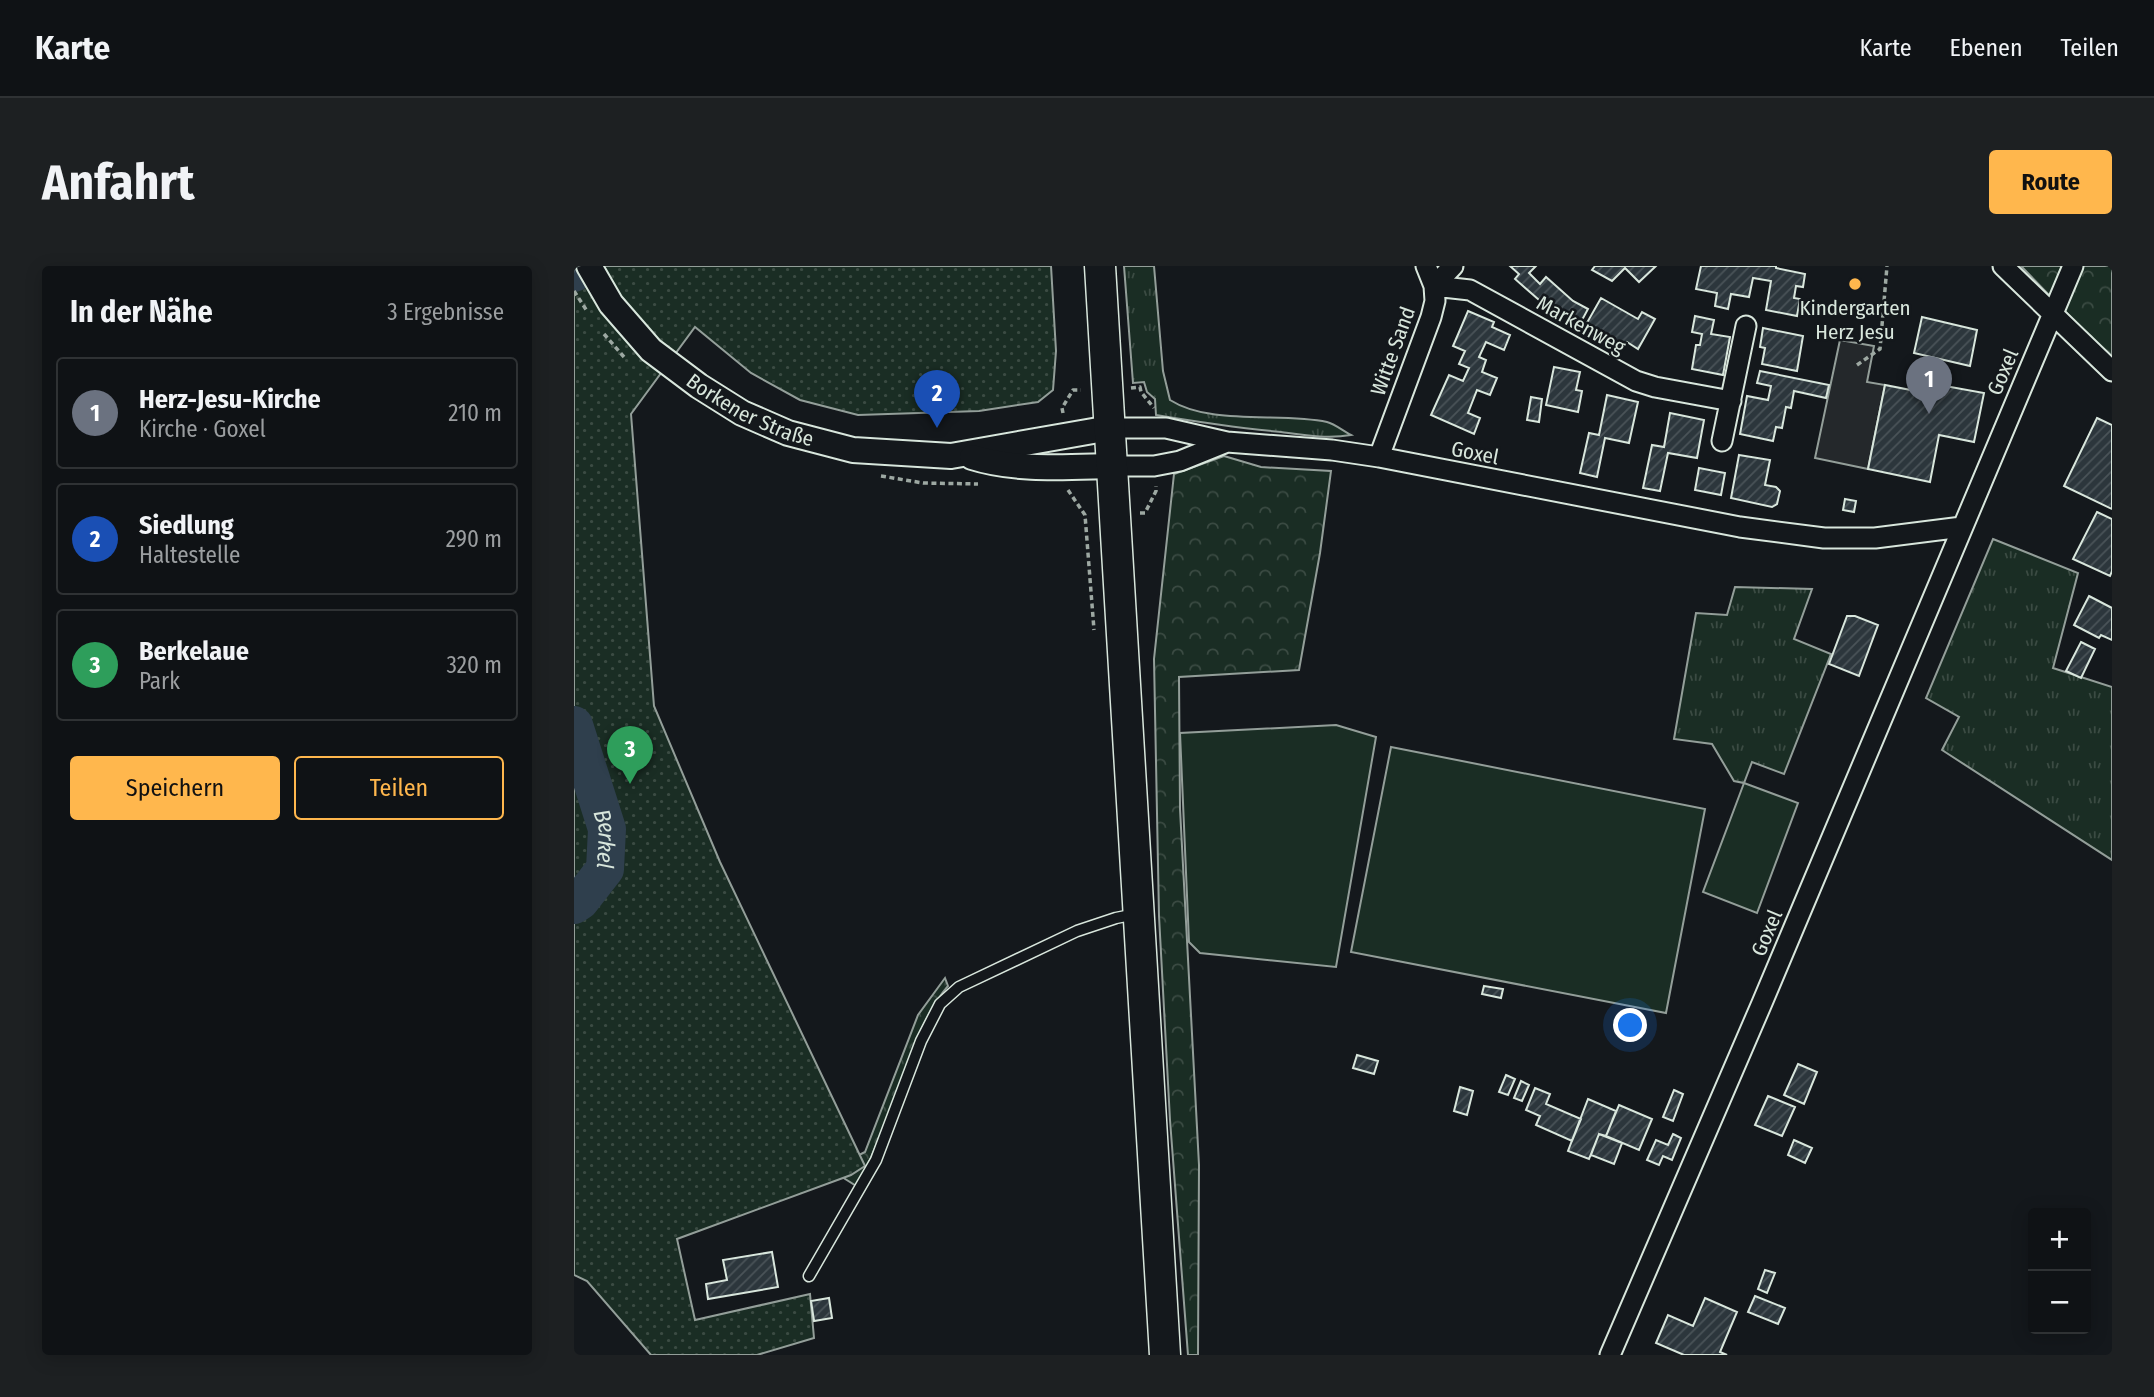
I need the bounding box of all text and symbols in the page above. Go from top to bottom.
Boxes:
text: Karte [35,28,110,68]
text: Karte [1860,34,1912,62]
text: Ebenen [1950,34,2023,62]
text: Teilen [2061,34,2119,62]
button: Route [1989,150,2112,214]
text: Anfahrt [42,153,195,212]
marker: Kindergarten Herz Jesu [1847,276,1863,292]
street label: Markenweg [1532,290,1630,360]
text: In der Nähe [70,294,213,330]
place label: Kindergarten Herz Jesu [1799,295,1911,345]
text: 3 Ergebnisse [387,298,504,326]
street label: Witte Sand [1365,303,1421,399]
street label: Goxel [1982,344,2024,399]
pin: 1 [1906,356,1952,414]
street label: Borkener Straße [681,368,816,452]
pin: 2 [914,370,960,428]
text: Herz-Jesu-Kirche [139,384,321,415]
text: 1 [90,399,100,427]
text: 210 m [448,399,502,427]
text: Kirche · Goxel [139,415,266,443]
street label: Goxel [1449,436,1501,470]
text: Siedlung [139,510,234,541]
text: 2 [90,525,100,553]
text: 290 m [446,525,502,553]
text: Haltestelle [139,541,240,569]
text: Berkelaue [139,636,249,667]
text: 3 [90,651,100,679]
text: 320 m [447,651,502,679]
text: Park [139,667,180,695]
pin: 3 [607,726,653,784]
button: Speichern [70,756,280,820]
button: Teilen [294,756,504,820]
water label: Berkel [588,806,621,869]
street label: Goxel [1746,905,1788,960]
your location [1613,1008,1647,1042]
map controls [2028,1208,2091,1334]
button: + [2028,1208,2091,1271]
button: − [2028,1271,2091,1334]

